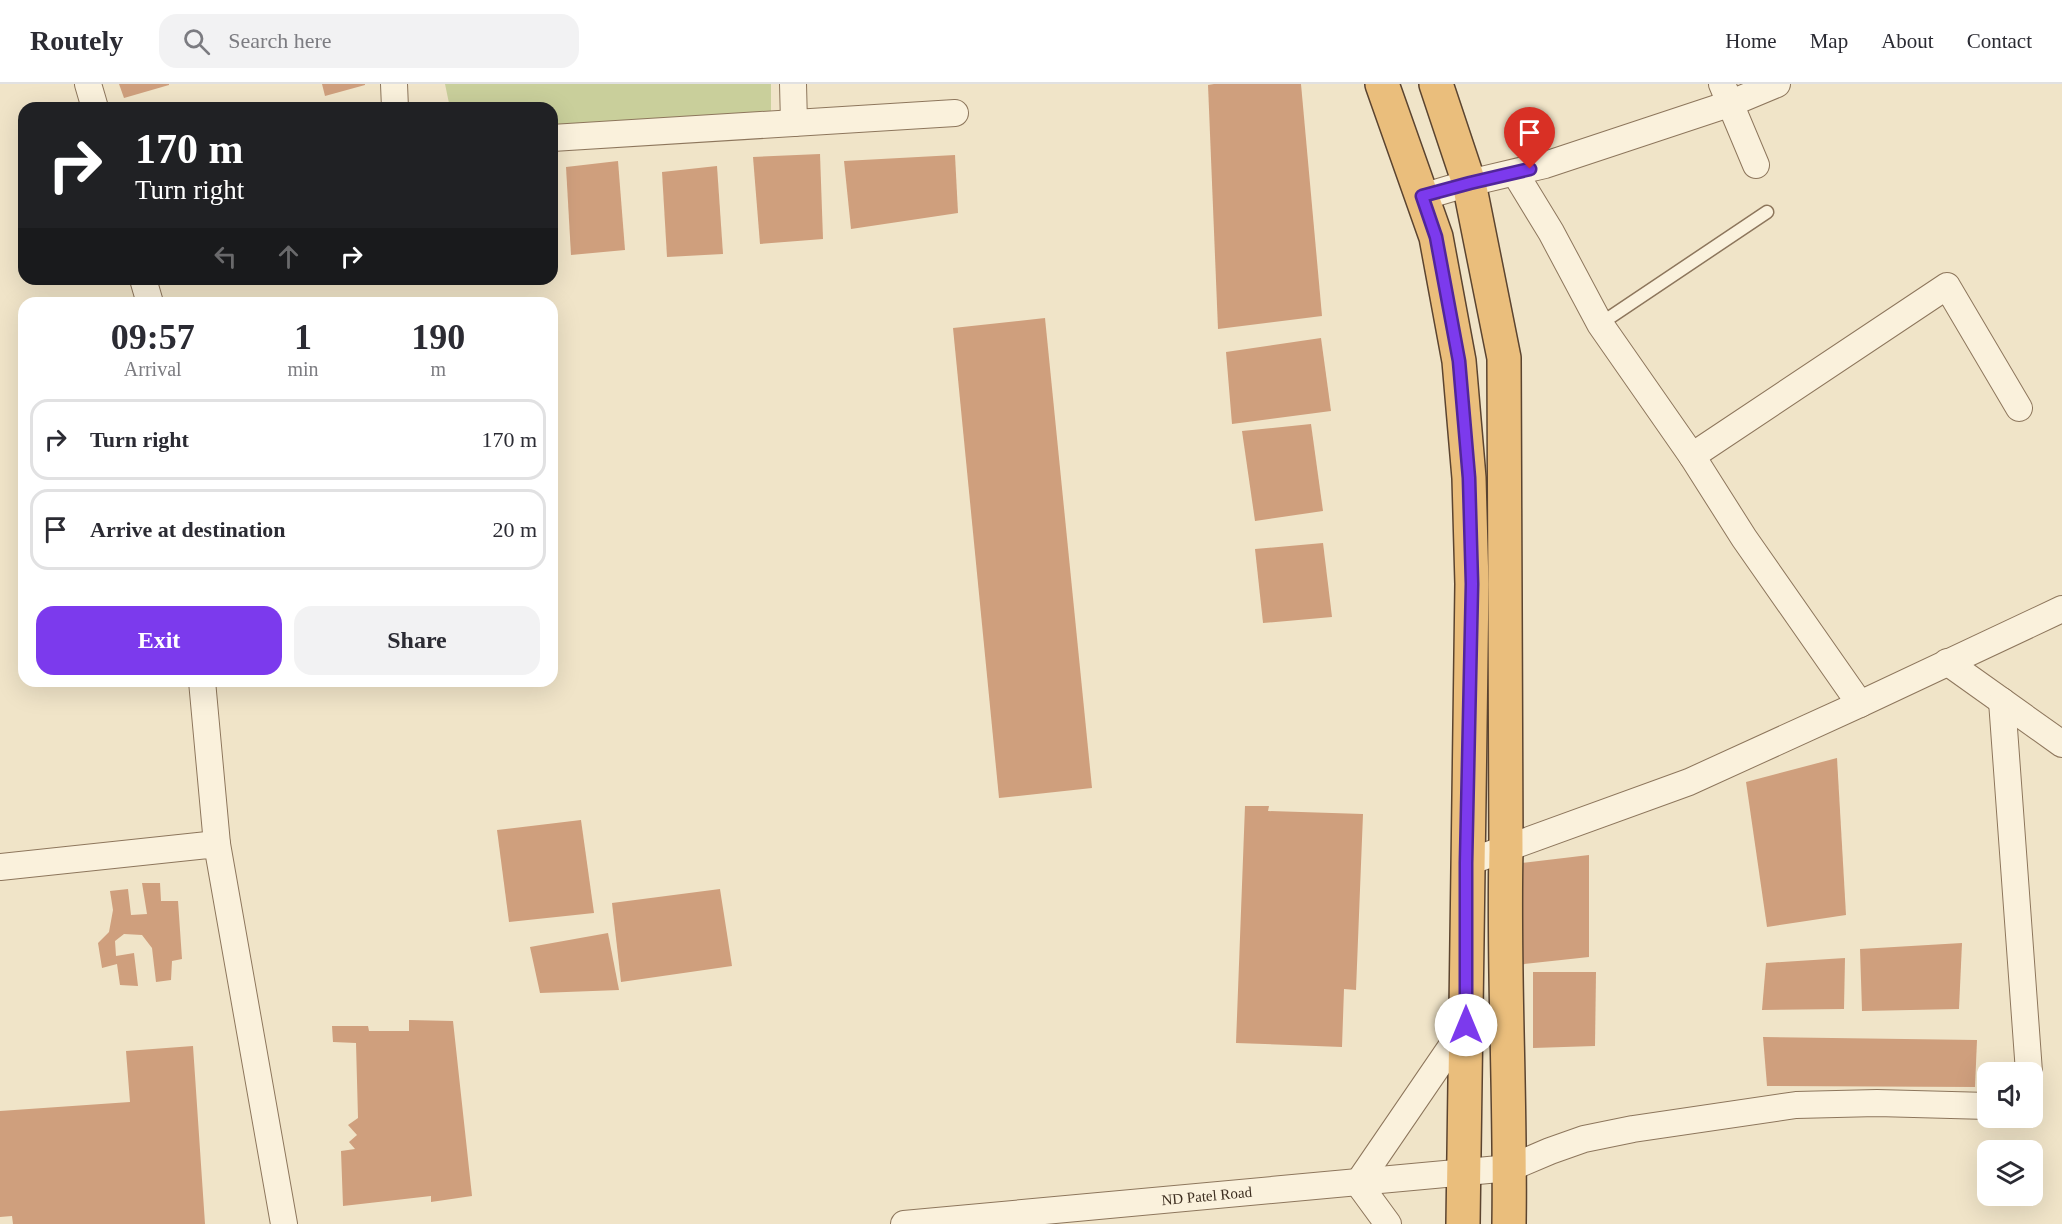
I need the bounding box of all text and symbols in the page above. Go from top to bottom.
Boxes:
search box [159,14,579,68]
text: Routely [30,25,123,56]
icon: search [180,25,213,58]
text: Search here [228,28,332,53]
text: Home [1725,29,1777,53]
text: Map [1810,29,1848,53]
text: About [1881,29,1934,53]
text: Contact [1967,29,2032,53]
pin [1504,107,1555,169]
icon: arrive [1513,116,1546,149]
icon: right [36,126,114,204]
text: 170 m [135,126,244,172]
text: Turn right [135,175,244,205]
icon: left [209,240,242,273]
icon: ahead [272,240,305,273]
icon: right [335,240,368,273]
text: 09:57 [111,317,195,357]
text: 1 [294,317,312,357]
text: 190 [411,317,465,357]
text: Arrival [124,358,182,380]
text: min [287,358,319,380]
text: m [431,358,446,380]
icon: right [39,423,72,456]
text: Turn right [90,427,189,452]
text: 170 m [481,427,537,452]
icon: arrive [39,513,72,546]
text: Arrive at destination [90,517,286,542]
text: 20 m [492,517,537,542]
button: Exit [36,606,282,675]
button: Share [294,606,540,675]
position arrow [1434,993,1498,1057]
map controls [1977,1062,2043,1206]
button: sound [1977,1062,2043,1128]
button: layers [1977,1140,2043,1206]
street label: ND Patel Road [1161,1184,1253,1208]

